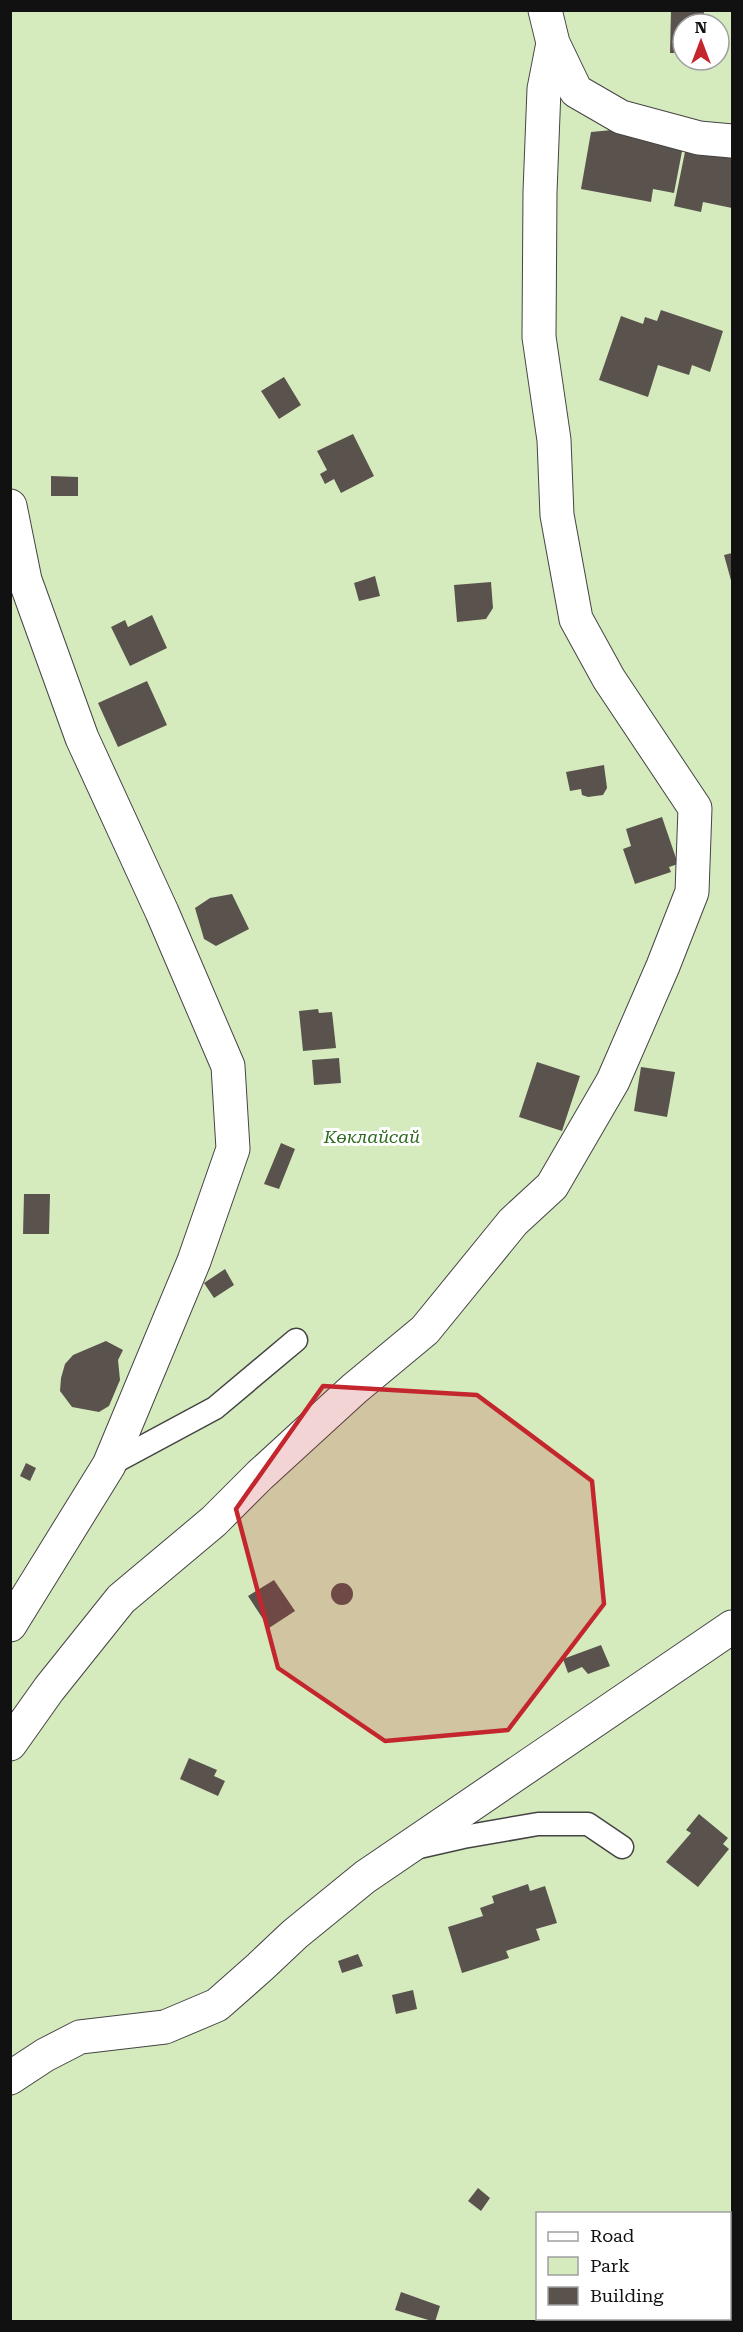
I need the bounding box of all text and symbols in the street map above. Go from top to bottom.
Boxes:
north arrow [671,12,731,72]
text: N [695,18,707,37]
park label: Көклайсай [323,1126,420,1147]
legend [536,2212,731,2320]
text: Road [590,2225,635,2246]
text: Park [590,2255,630,2276]
text: Building [590,2285,664,2306]

